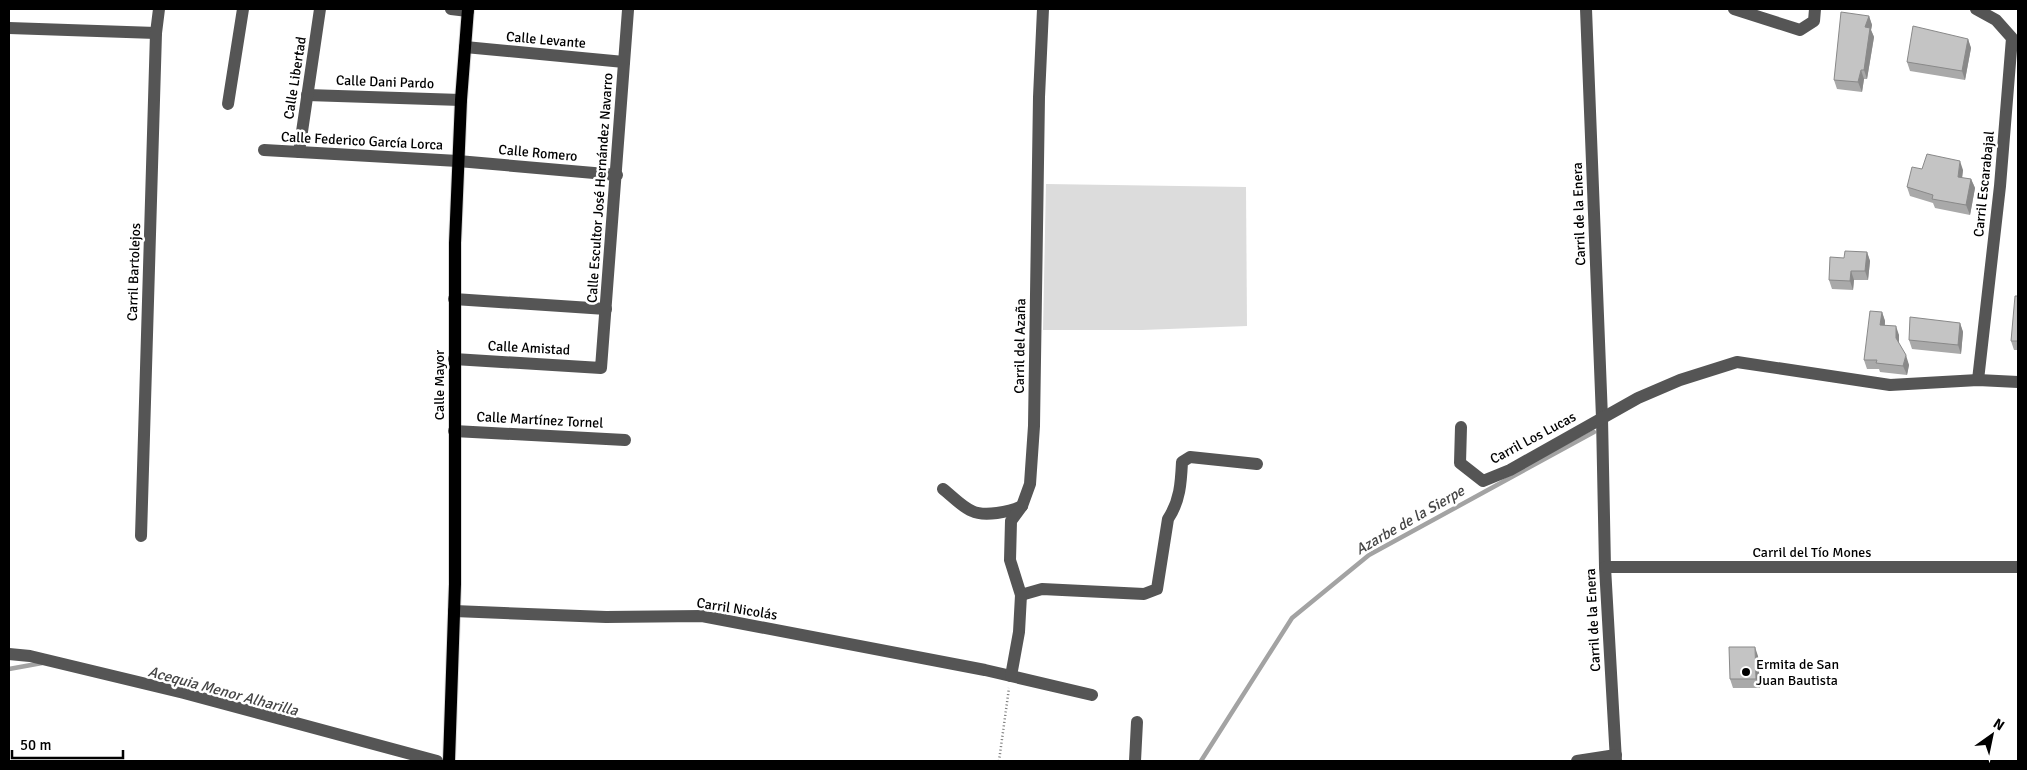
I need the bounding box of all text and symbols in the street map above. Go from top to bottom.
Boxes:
street label: Calle Levante [505,28,587,52]
street label: Calle Libertad [280,35,310,121]
street label: Calle Dani Pardo [335,72,435,92]
street label: Calle Escultor José Hernández Navarro [583,72,617,304]
street label: Calle Federico García Lorca [280,128,444,154]
street label: Carril Escarabajal [1970,130,1998,238]
street label: Calle Romero [498,141,578,165]
street label: Carril de la Enera [1569,162,1589,266]
street label: Carril Bartolejos [124,223,144,321]
street label: Carril del Azaña [1011,298,1029,394]
street label: Calle Amistad [487,337,571,359]
street label: Calle Mayor [431,349,448,420]
street label: Calle Martínez Tornel [476,408,604,432]
street label: Carril Los Lucas [1487,408,1579,468]
water label: Azarbe de la Sierpe [1352,481,1469,558]
street label: Carril del Tío Mones [1753,544,1872,561]
street label: Carril de la Enera [1582,568,1604,672]
street label: Carril Nicolás [695,594,779,624]
place label: Ermita de San Juan Bautista [1756,656,1839,689]
water label: Acequia Menor Alharilla [146,662,300,720]
marker: Ermita de San Juan Bautista [1740,666,1752,678]
north arrow [1967,710,2017,760]
text: N [1990,715,2008,734]
scale bar [12,728,124,760]
text: 50 m [20,736,51,754]

